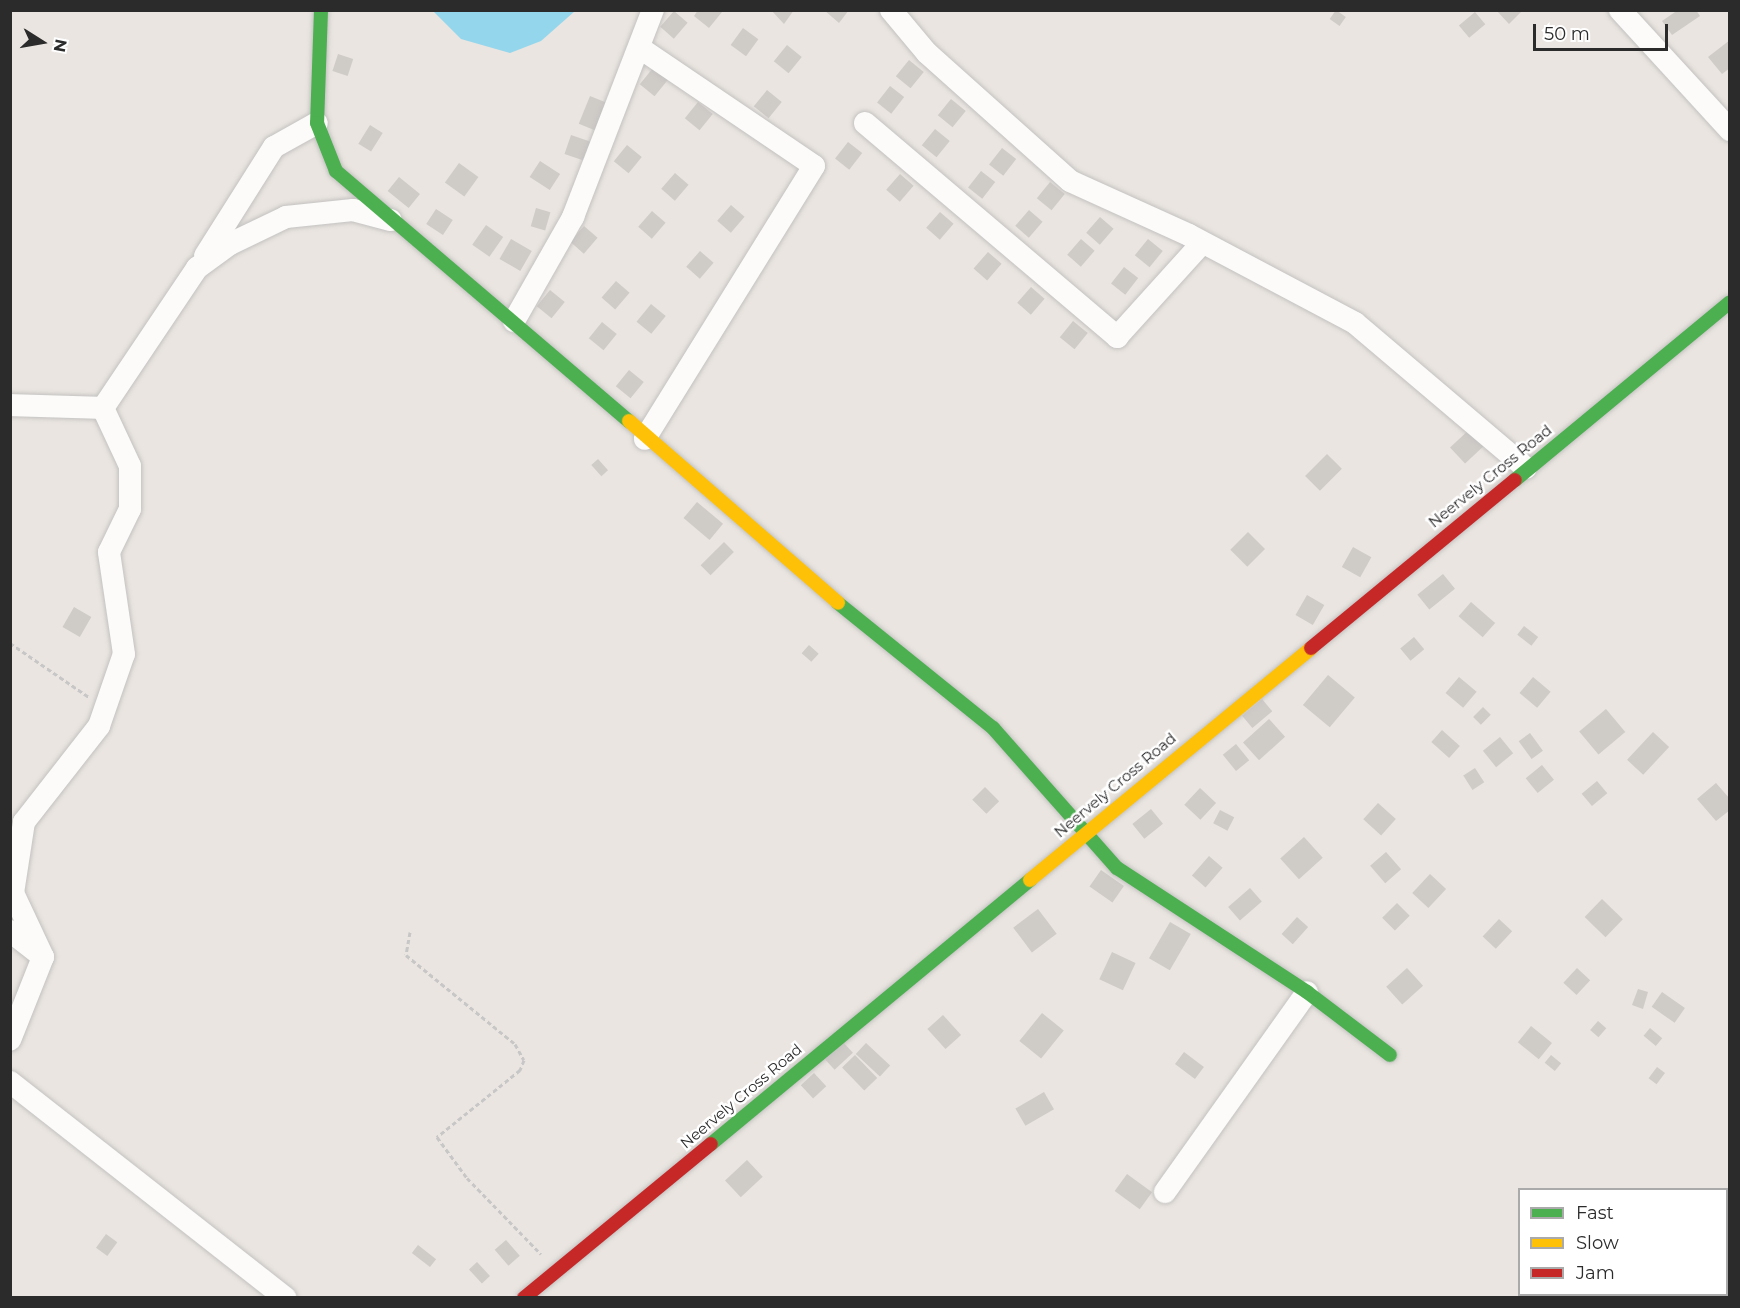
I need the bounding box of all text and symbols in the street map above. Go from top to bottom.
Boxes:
north arrow [12,12,72,72]
scale bar [1536,12,1671,50]
text: 50 m [1544,23,1590,45]
text: N [50,37,71,54]
street label: Neervely Cross Road [1425,421,1555,531]
street label: Neervely Cross Road [1051,729,1179,841]
street label: Neervely Cross Road [677,1040,805,1152]
legend [1518,1188,1728,1296]
text: Fast [1576,1202,1614,1224]
text: Slow [1576,1232,1619,1254]
text: Jam [1576,1262,1615,1284]

